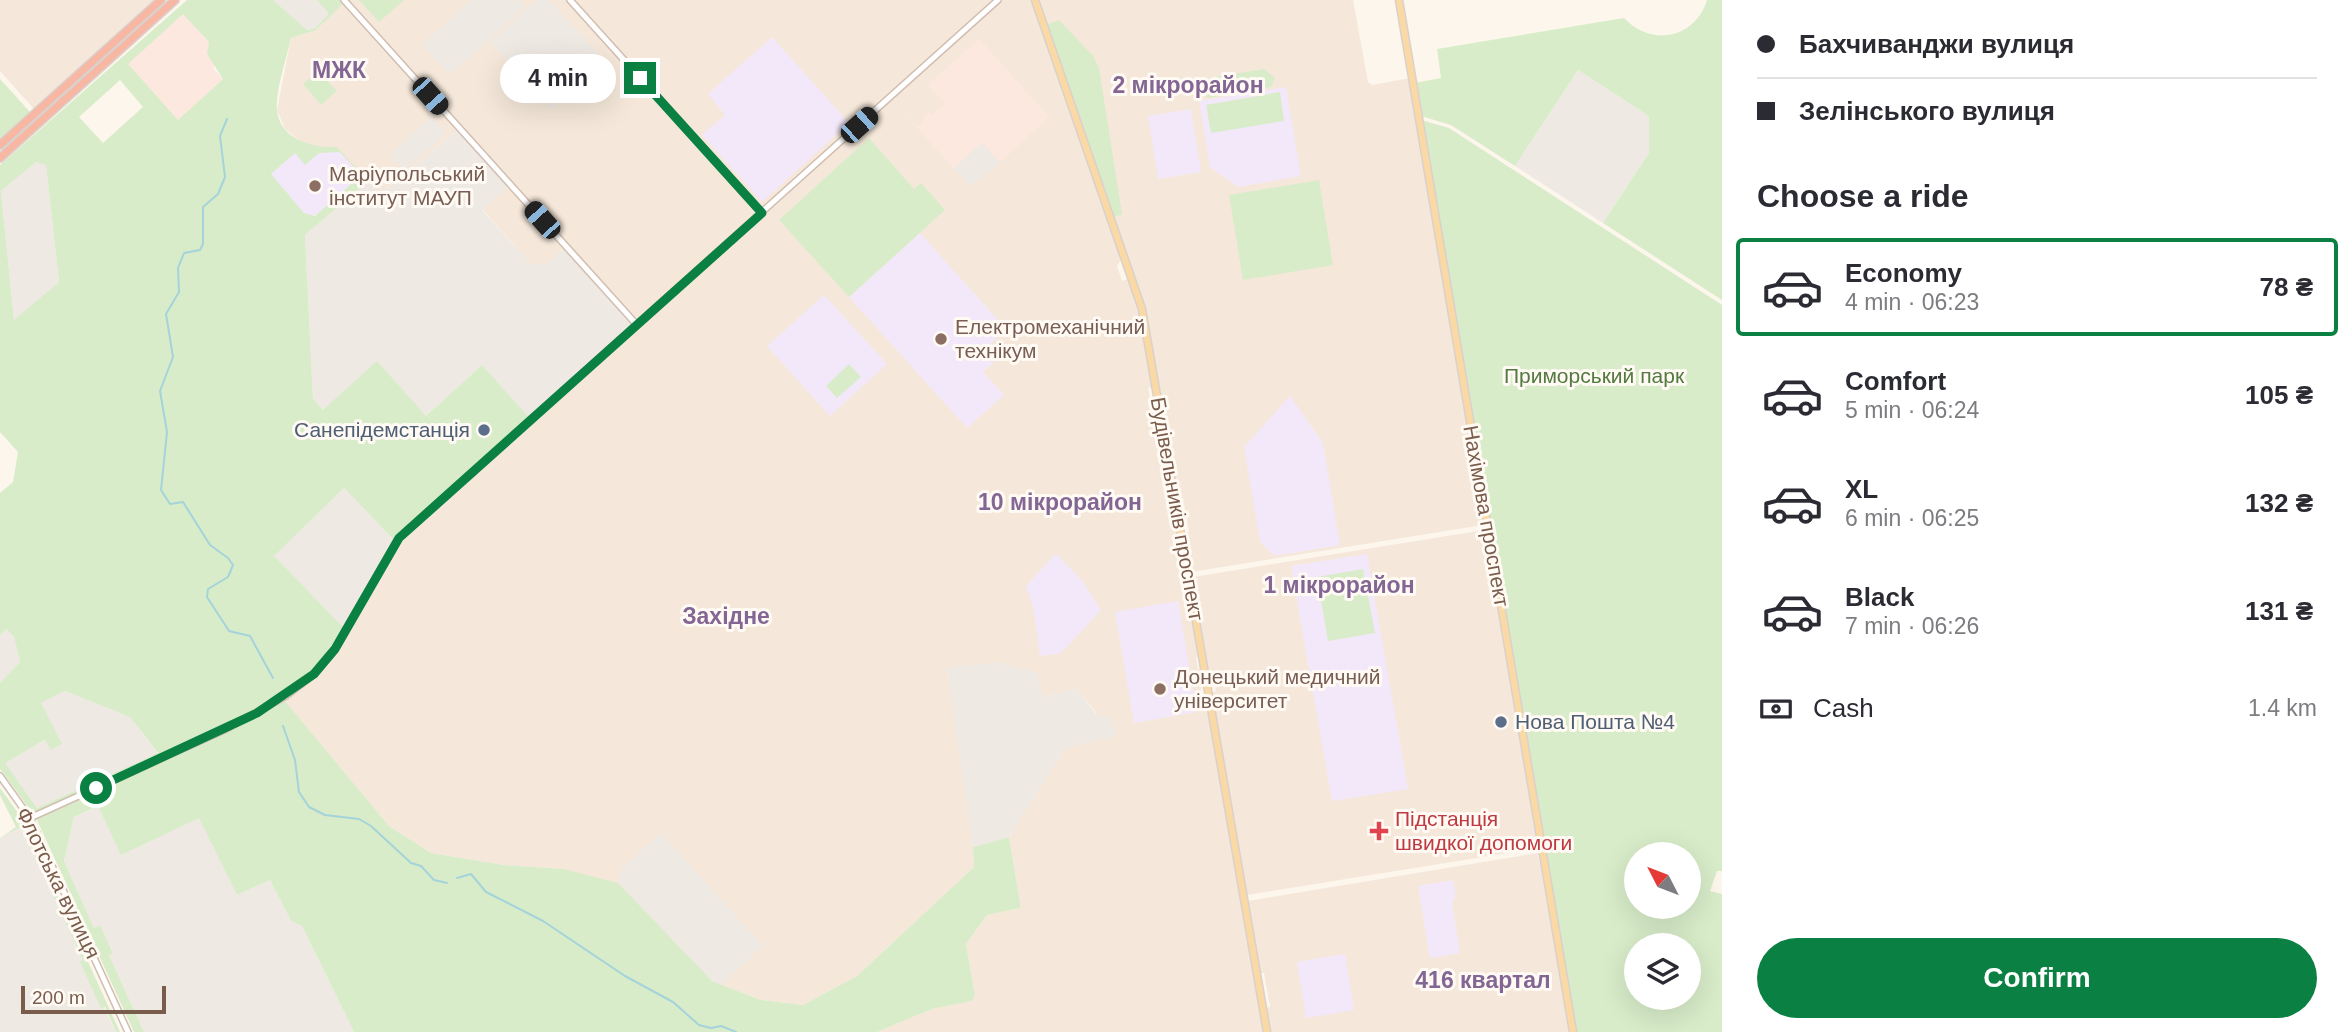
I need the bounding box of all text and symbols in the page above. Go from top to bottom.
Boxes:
text: Бахчиванджи вулиця [1799,29,2074,59]
callout: 4 min [500,54,616,102]
district label: МЖК [312,57,367,83]
route end [624,62,656,94]
text: 4 min [528,65,588,91]
district label: 2 мікрорайон [1112,72,1264,98]
car [409,73,452,119]
text: Зелінського вулиця [1799,96,2055,126]
car [837,103,882,147]
place label: Маріупольський інститут МАУП [329,162,485,209]
marker: Маріупольський інститут МАУП [307,178,323,194]
text: Choose a ride [1757,178,1969,214]
car [521,197,564,243]
icon: car [1761,256,1824,319]
text: Economy [1845,258,1962,288]
text: 78 ₴ [2260,272,2313,302]
text: 4 min · 06:23 [1845,289,1979,315]
place label: Електромеханічний технікум [955,315,1145,362]
marker: Електромеханічний технікум [933,331,949,347]
park label: Приморський парк [1504,364,1685,387]
icon: car [1761,364,1824,427]
text: Comfort [1845,366,1946,396]
text: 105 ₴ [2245,380,2313,410]
street label: Будівельників проспект [1146,395,1209,623]
text: 5 min · 06:24 [1845,397,1979,423]
place label: Санепідемстанція [294,418,470,441]
marker: Санепідемстанція [476,422,492,438]
street label: Нахімова проспект [1459,423,1514,609]
icon: car [1761,472,1824,535]
text: XL [1845,474,1878,504]
text: 132 ₴ [2245,488,2313,518]
district label: 10 мікрорайон [978,489,1142,515]
text: 6 min · 06:25 [1845,505,1979,531]
district label: 1 мікрорайон [1263,572,1415,598]
icon: car [1761,580,1824,643]
text: Black [1845,582,1914,612]
text: 131 ₴ [2245,596,2313,626]
district label: Західне [682,603,770,629]
text: 7 min · 06:26 [1845,613,1979,639]
place label: Донецький медичний університет [1174,665,1381,712]
marker: Донецький медичний університет [1152,681,1168,697]
icon: cash [1757,690,1795,728]
text: Cash [1813,693,1874,723]
text: 1.4 km [2248,695,2317,721]
place label: Нова Пошта №4 [1515,710,1675,733]
marker: Нова Пошта №4 [1493,714,1509,730]
route start [80,772,112,804]
street label: Флотська вулиця [12,804,105,962]
place label: Підстанція швидкої допомоги [1395,807,1572,854]
marker: Підстанція швидкої допомоги [1369,821,1389,841]
north arrow [1624,842,1701,919]
map controls [1624,842,1701,1010]
button: layers [1624,933,1701,1010]
button: Confirm [1757,938,2317,1018]
district label: 416 квартал [1415,967,1551,993]
scale bar [21,983,166,1015]
text: 200 m [32,987,85,1008]

